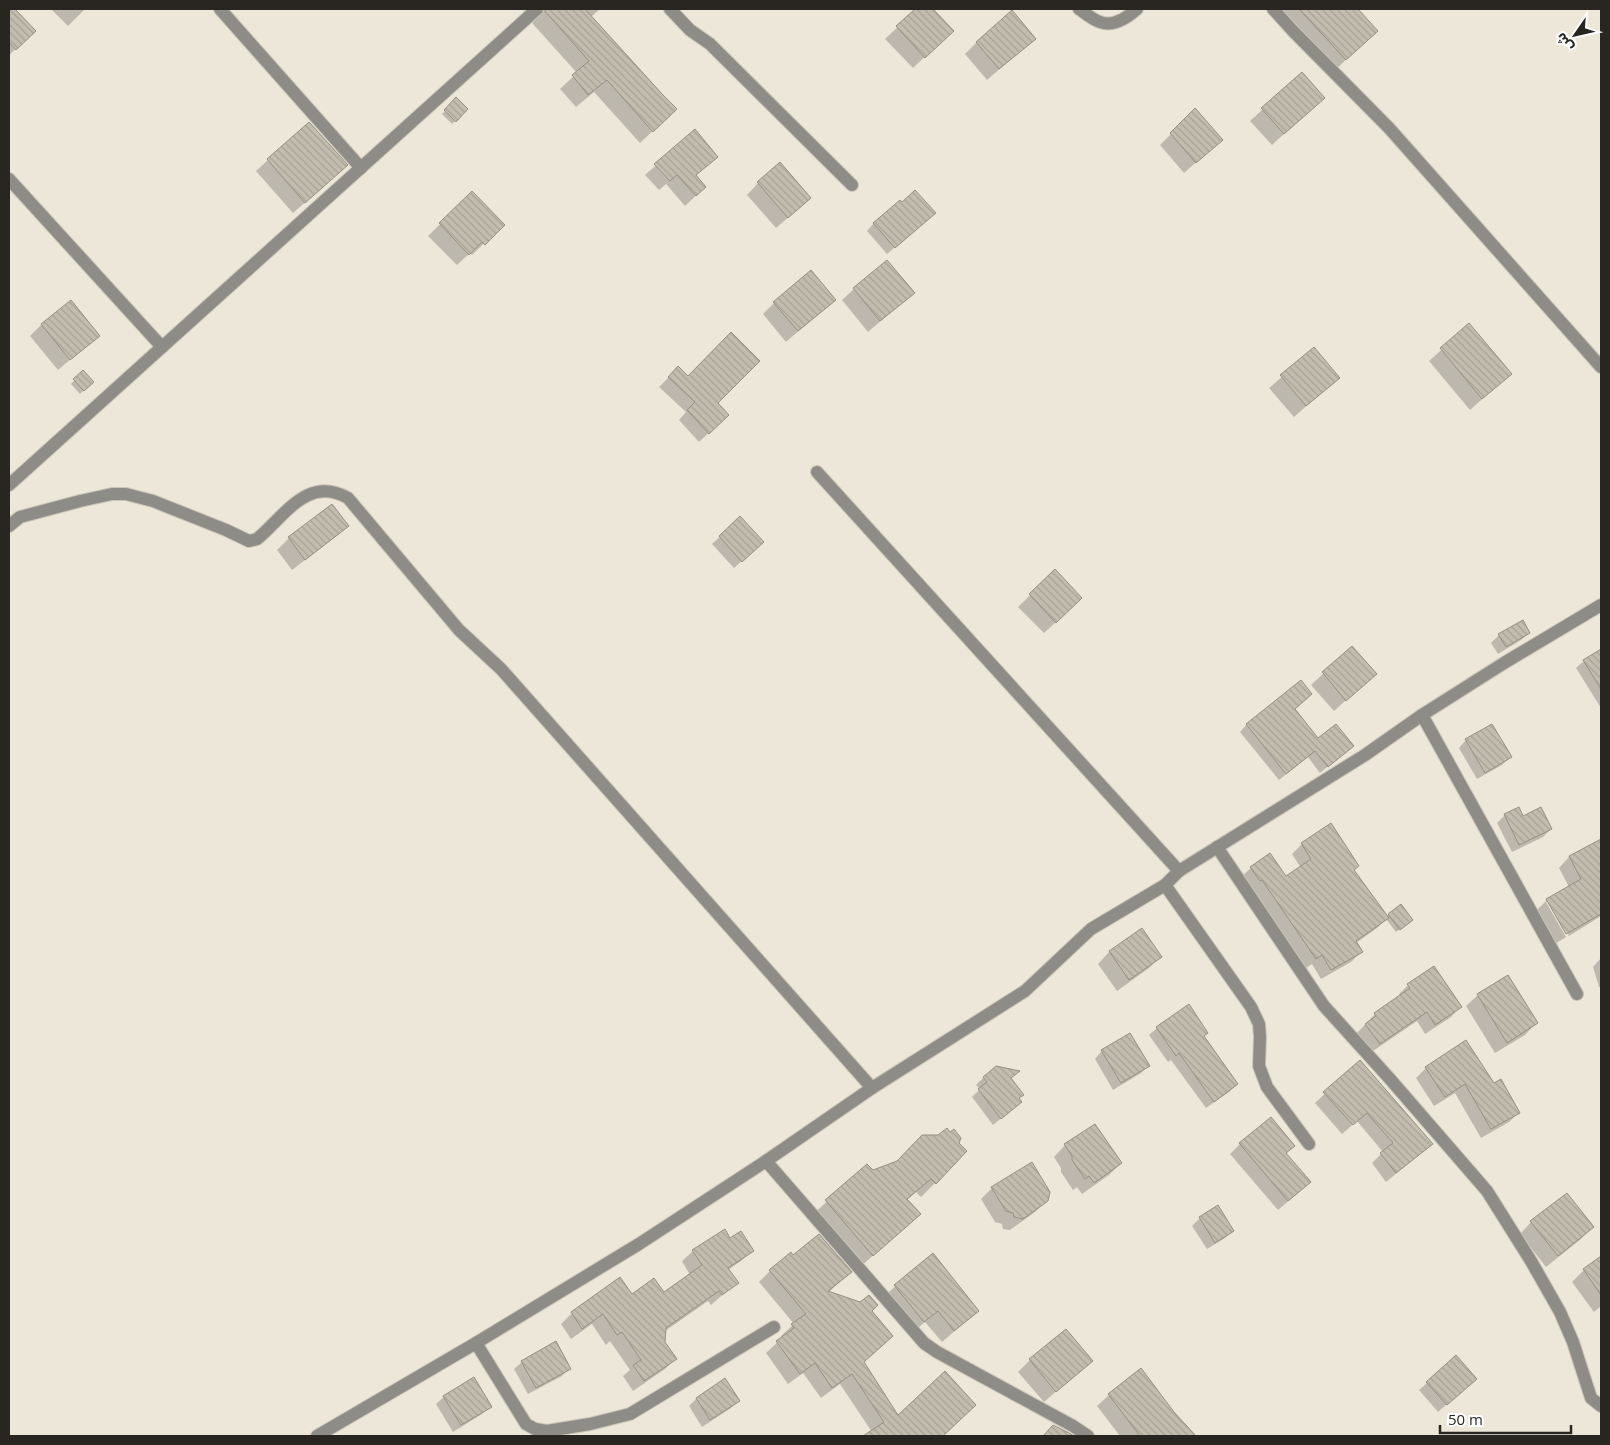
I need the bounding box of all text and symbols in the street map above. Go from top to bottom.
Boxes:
north arrow [1550,10,1600,60]
text: ش [1551,29,1577,56]
scale bar [1440,1402,1571,1434]
text: 50 m [1448,1409,1483,1429]

